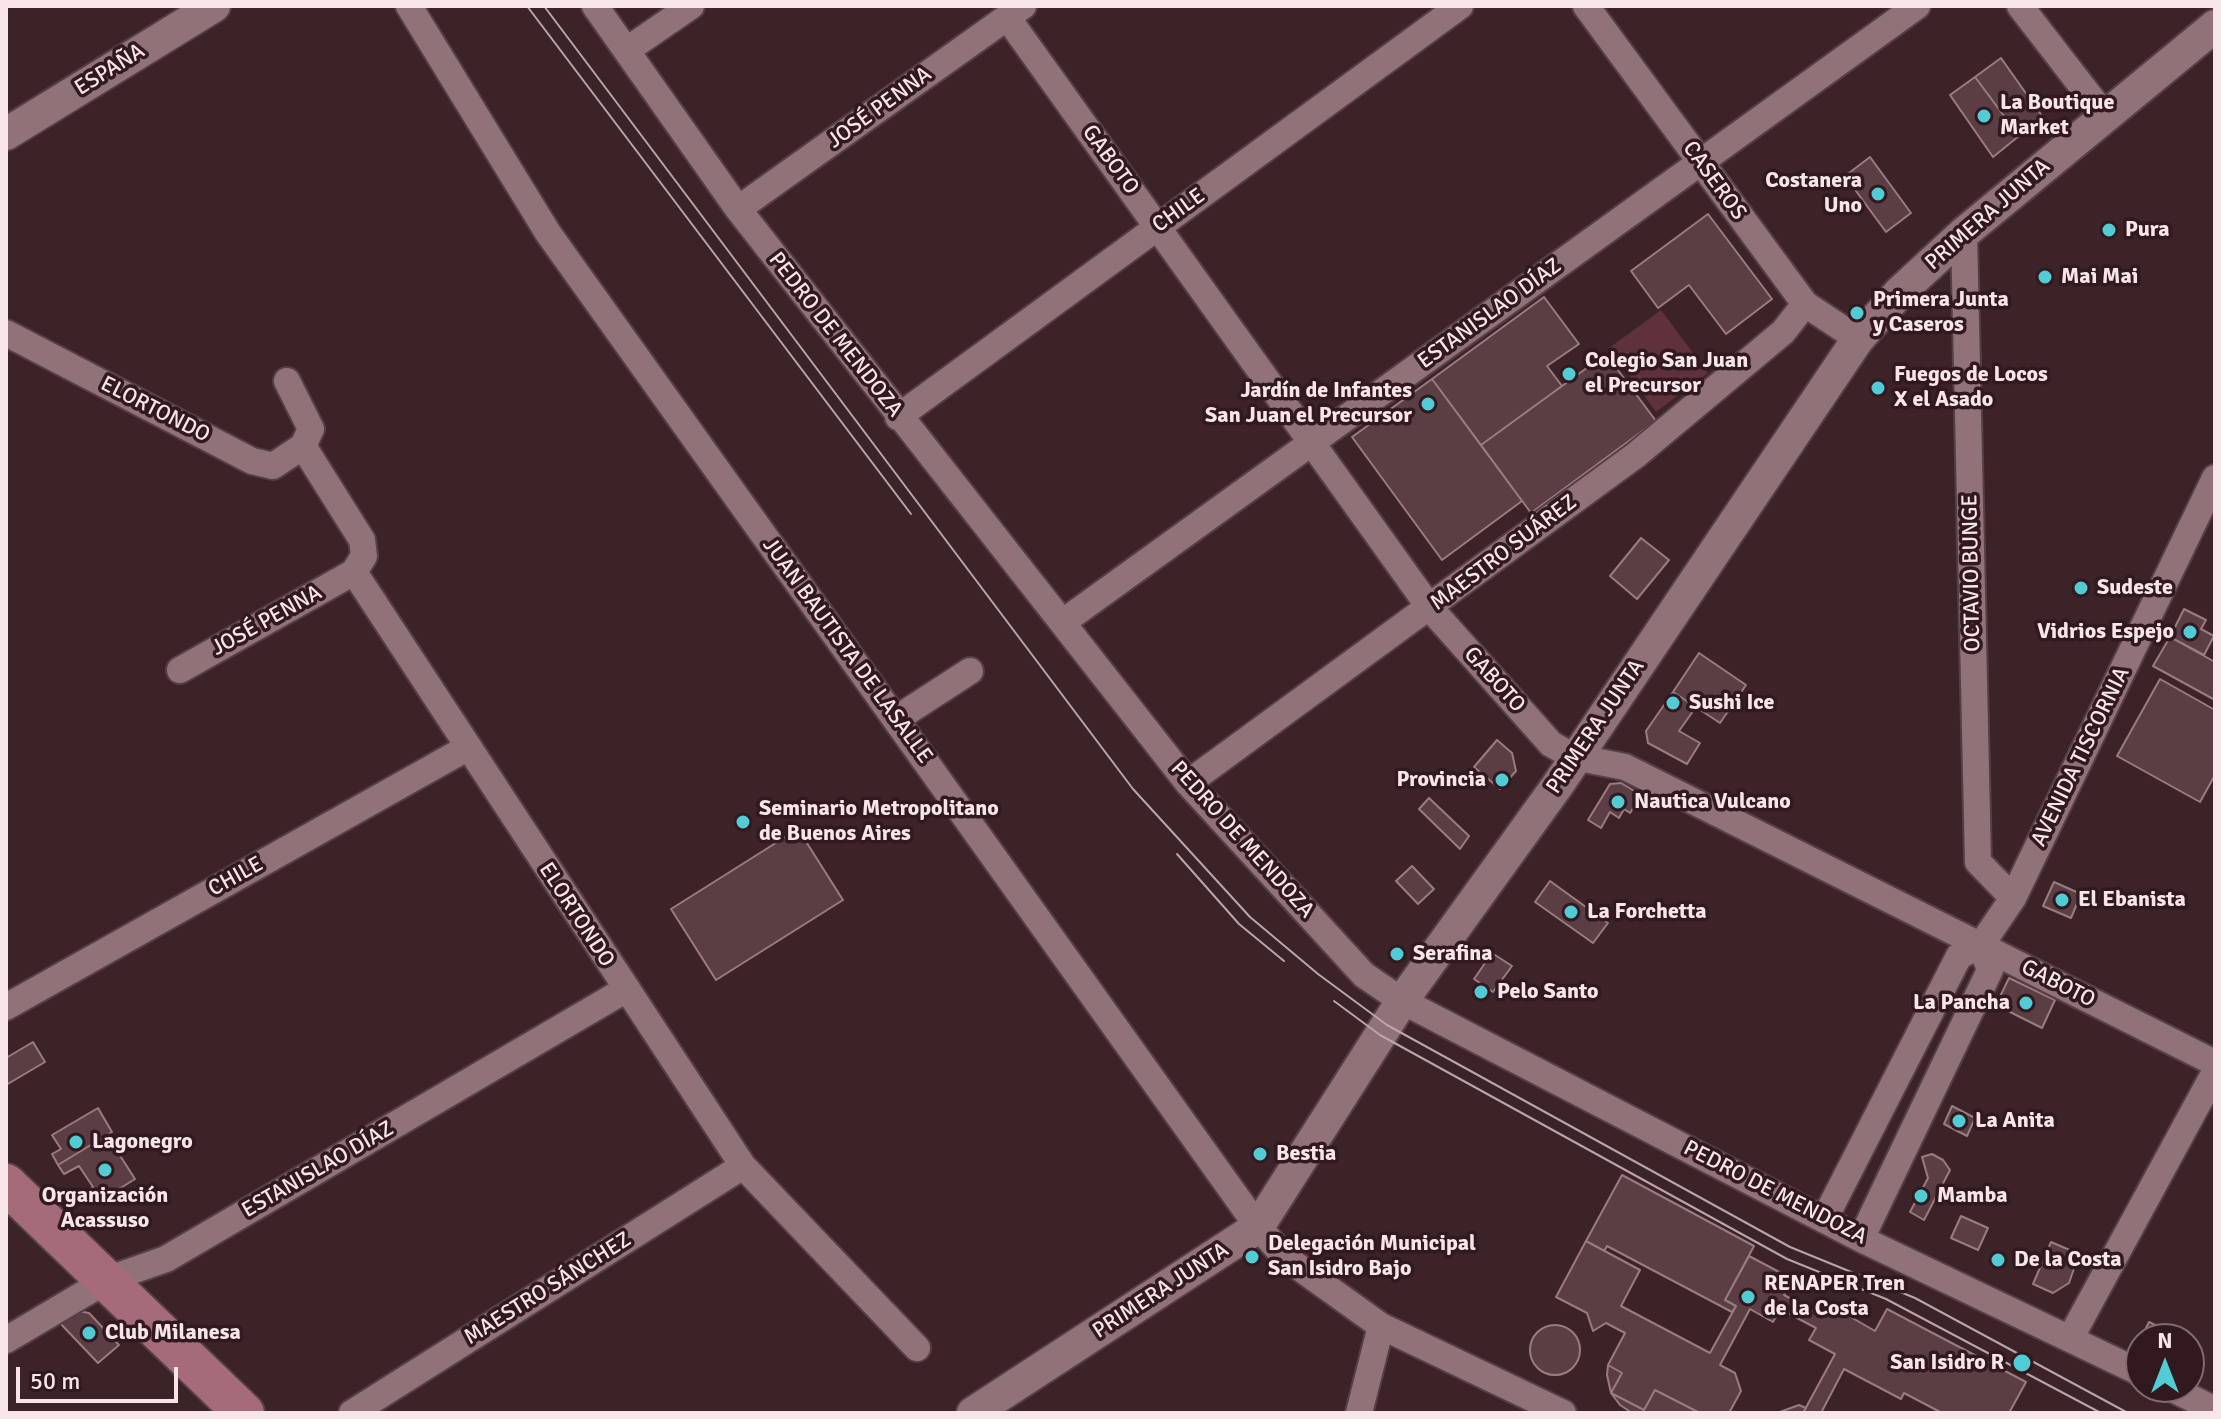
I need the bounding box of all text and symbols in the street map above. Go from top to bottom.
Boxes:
street label: ESPAÑA [70,38,150,102]
street label: JOSÉ PENNA [823,61,937,155]
place label: La Boutique Market [2000,90,2114,142]
marker: La Boutique Market [1975,107,1993,125]
street label: GABOTO [1076,120,1144,200]
street label: CASEROS [1677,136,1751,226]
street label: PRIMERA JUNTA [1920,154,2056,276]
place label: Costanera Uno [1765,168,1862,220]
street label: CHILE [1148,183,1210,239]
marker: Costanera Uno [1869,185,1887,203]
place label: Pura [2125,217,2170,243]
marker: Pura [2100,221,2118,239]
street label: PEDRO DE MENDOZA [762,247,908,423]
street label: ESTANISLAO DÍAZ [1413,253,1567,375]
place label: Mai Mai [2061,264,2138,290]
marker: Mai Mai [2036,268,2054,286]
place label: Primera Junta y Caseros [1873,287,2009,338]
marker: Primera Junta y Caseros [1848,304,1866,322]
place label: Colegio San Juan el Precursor [1585,348,1748,400]
place label: Fuegos de Locos X el Asado [1894,362,2048,414]
marker: Colegio San Juan el Precursor [1560,365,1578,383]
street label: ELORTONDO [96,371,214,449]
place label: Jardín de Infantes San Juan el Precursor [1205,378,1412,430]
marker: Fuegos de Locos X el Asado [1869,379,1887,397]
marker: Jardín de Infantes San Juan el Precursor [1419,395,1437,413]
street label: MAESTRO SUÁREZ [1426,489,1582,617]
street label: OCTAVIO BUNGE [1957,494,1987,652]
street label: JUAN BAUTISTA DE LASALLE [756,533,938,769]
place label: Sudeste [2097,575,2173,601]
marker: Sudeste [2072,579,2090,597]
street label: JOSÉ PENNA [207,580,327,662]
place label: Vidrios Espejo [2037,619,2174,645]
marker: Vidrios Espejo [2181,623,2199,641]
street label: GABOTO [1458,642,1530,718]
street label: PRIMERA JUNTA [1541,655,1651,799]
street label: AVENIDA TISCORNIA [2026,663,2136,851]
place label: Sushi Ice [1689,690,1775,716]
marker: Sushi Ice [1664,694,1682,712]
street label: PEDRO DE MENDOZA [1165,756,1319,924]
place label: Provincia [1396,767,1486,793]
marker: Provincia [1493,771,1511,789]
place label: Nautica Vulcano [1634,789,1791,815]
marker: Nautica Vulcano [1609,793,1627,811]
place label: Seminario Metropolitano de Buenos Aires [759,796,999,848]
marker: Seminario Metropolitano de Buenos Aires [734,813,752,831]
street label: CHILE [204,851,268,903]
street label: ELORTONDO [532,858,620,972]
place label: El Ebanista [2078,887,2186,913]
marker: El Ebanista [2053,891,2071,909]
place label: La Forchetta [1587,899,1707,925]
marker: La Forchetta [1562,903,1580,921]
place label: Serafina [1413,941,1493,967]
marker: Serafina [1388,945,1406,963]
street label: GABOTO [2017,954,2099,1014]
place label: Pelo Santo [1497,979,1599,1005]
marker: Pelo Santo [1472,983,1490,1001]
place label: La Pancha [1913,990,2010,1016]
marker: La Pancha [2017,994,2035,1012]
place label: La Anita [1975,1108,2055,1134]
marker: La Anita [1950,1112,1968,1130]
street label: ESTANISLAO DÍAZ [237,1116,399,1224]
place label: Lagonegro [92,1129,193,1155]
marker: Lagonegro [67,1133,85,1151]
street label: PEDRO DE MENDOZA [1679,1135,1871,1251]
place label: Bestia [1276,1141,1336,1167]
marker: Bestia [1251,1145,1269,1163]
marker: Organización Acassuso [96,1161,114,1179]
place label: Organización Acassuso [42,1183,168,1234]
place label: Mamba [1937,1183,2007,1209]
marker: Mamba [1912,1187,1930,1205]
street label: MAESTRO SÁNCHEZ [460,1227,636,1351]
place label: Delegación Municipal San Isidro Bajo [1268,1231,1476,1282]
street label: PRIMERA JUNTA [1088,1237,1234,1345]
place label: De la Costa [2014,1247,2122,1273]
marker: Delegación Municipal San Isidro Bajo [1243,1248,1261,1266]
marker: De la Costa [1989,1251,2007,1269]
place label: RENAPER Tren de la Costa [1764,1271,1905,1322]
marker: RENAPER Tren de la Costa [1739,1288,1757,1306]
place label: Club Milanesa [105,1320,241,1346]
north arrow [2125,1323,2205,1403]
marker: Club Milanesa [80,1324,98,1342]
text: N [2157,1327,2173,1354]
place label: San Isidro R [1890,1350,2004,1376]
scale bar [20,1351,182,1401]
marker: San Isidro R [2011,1352,2033,1374]
text: 50 m [30,1366,80,1396]

